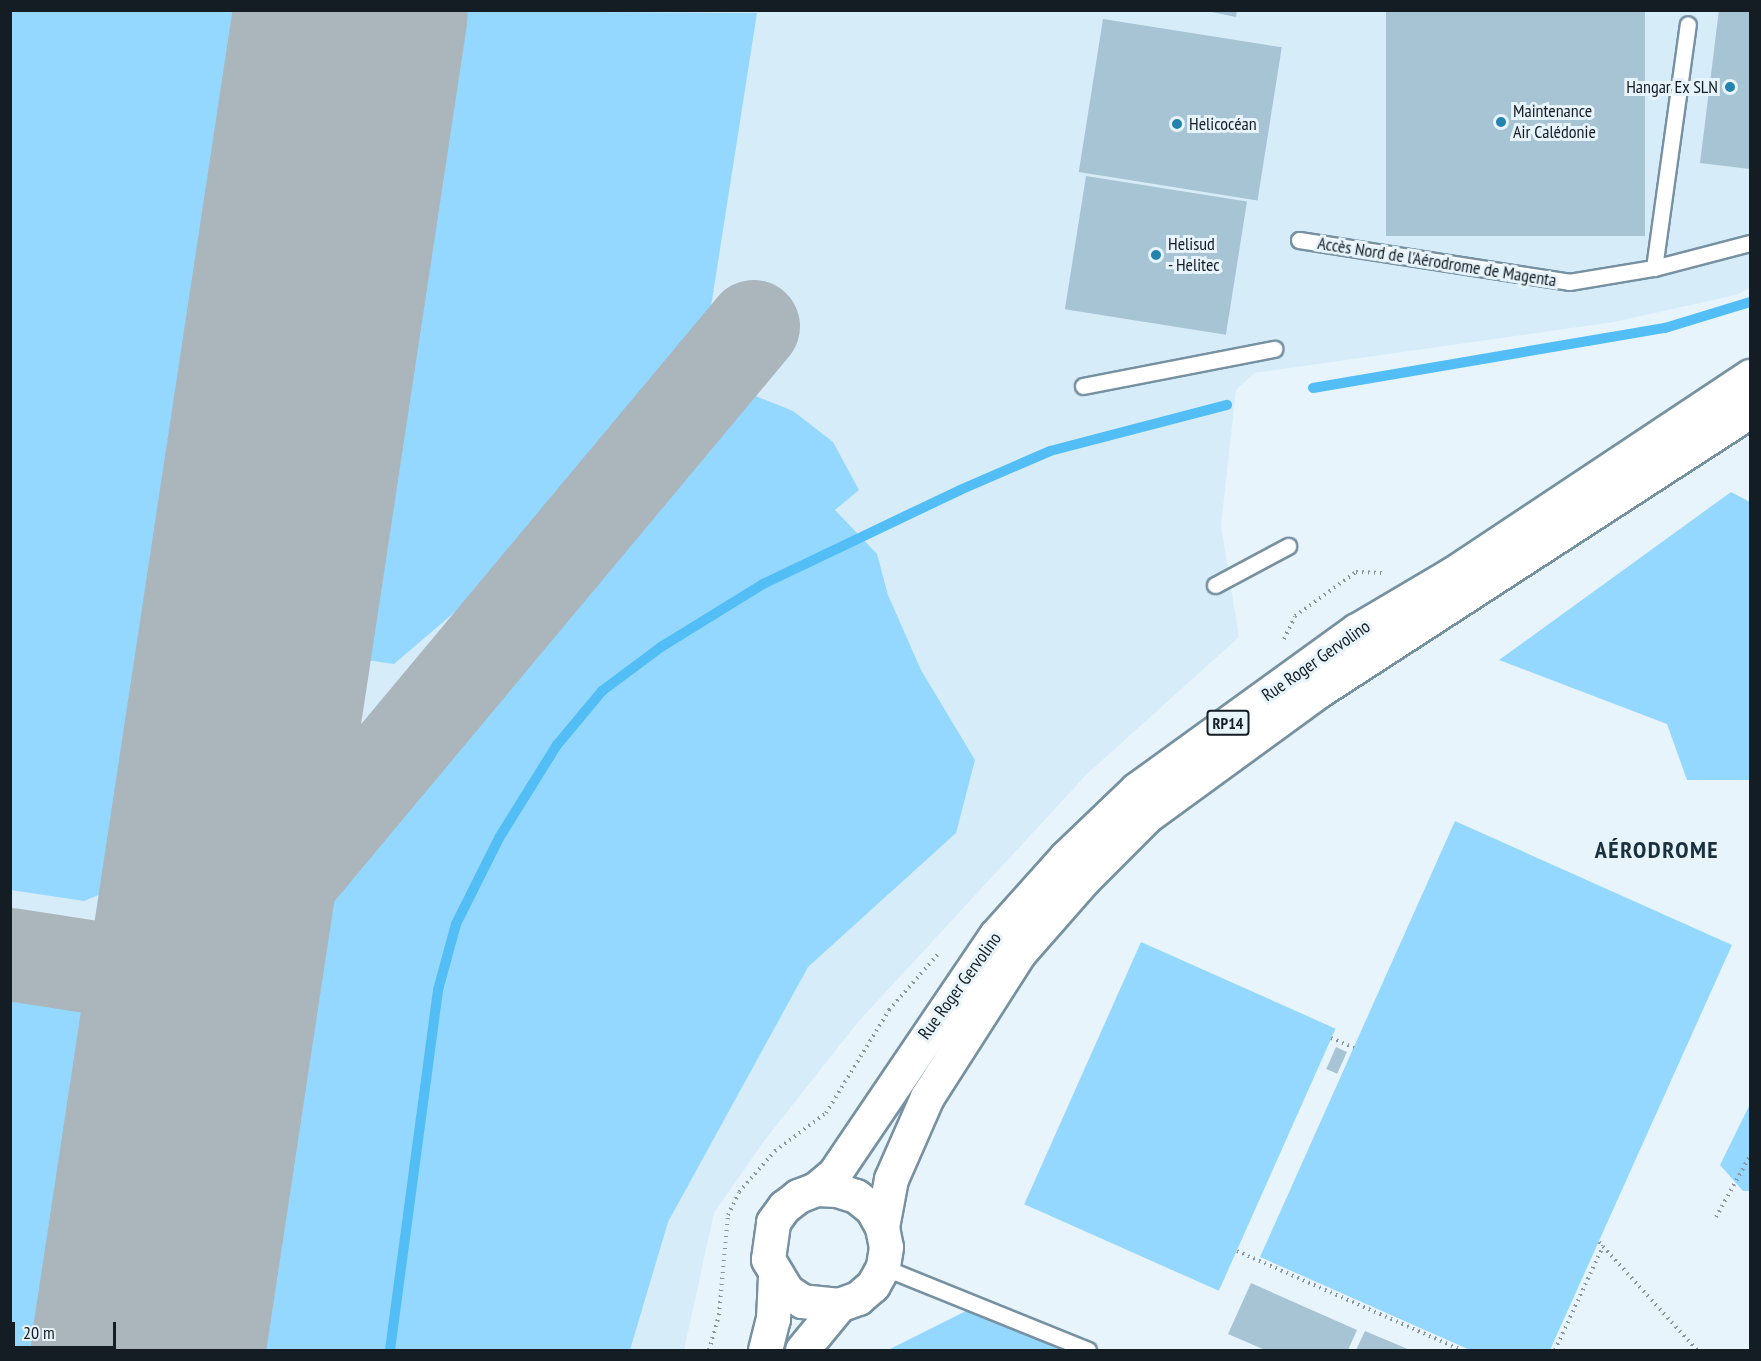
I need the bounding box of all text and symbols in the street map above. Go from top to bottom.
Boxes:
place label: Hangar Ex SLN [1626,76,1718,98]
marker: Hangar Ex SLN [1723,80,1737,94]
place label: Maintenance Air Calédonie [1513,101,1596,144]
place label: Helicocéan [1189,113,1257,135]
marker: Maintenance Air Calédonie [1494,115,1508,129]
marker: Helicocéan [1170,117,1184,131]
street label: Accès Nord de l'Aérodrome de Magenta [1316,232,1558,292]
place label: Helisud - Helitec [1168,234,1221,276]
marker: Helisud - Helitec [1149,248,1163,262]
street label: Rue Roger Gervolino [1258,616,1374,706]
road number: RP14 [1206,710,1250,736]
district label: AÉRODROME [1595,836,1719,864]
street label: Rue Roger Gervolino [914,928,1006,1044]
scale bar [15,1310,118,1348]
text: 20 m [23,1321,55,1344]

